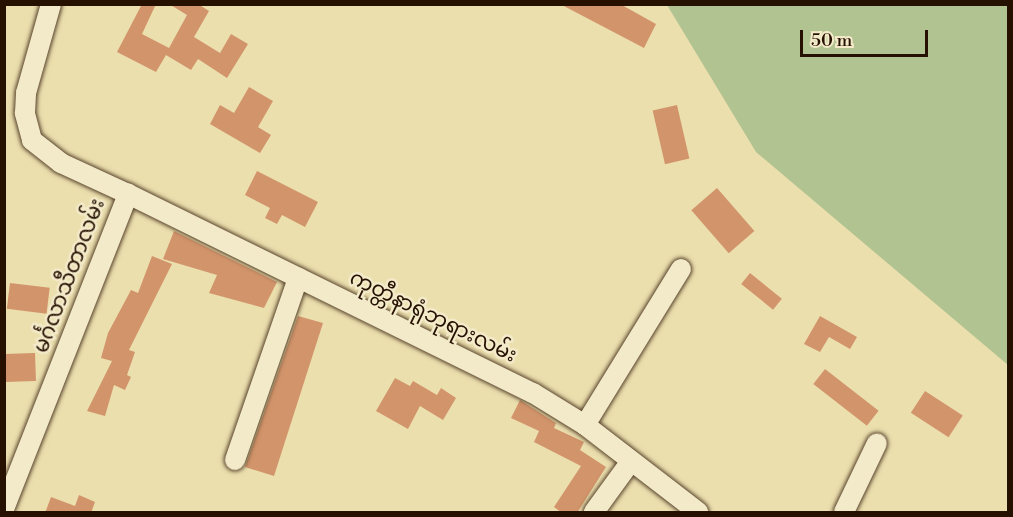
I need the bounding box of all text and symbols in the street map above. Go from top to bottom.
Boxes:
scale bar [803,18,930,56]
text: 50 m [811,29,852,52]
street label: မင်္ဂလာသီတာလမ်း [29,195,111,357]
street label: ကုတ္တီနာရုံဘုရားလမ်း [345,266,521,368]

